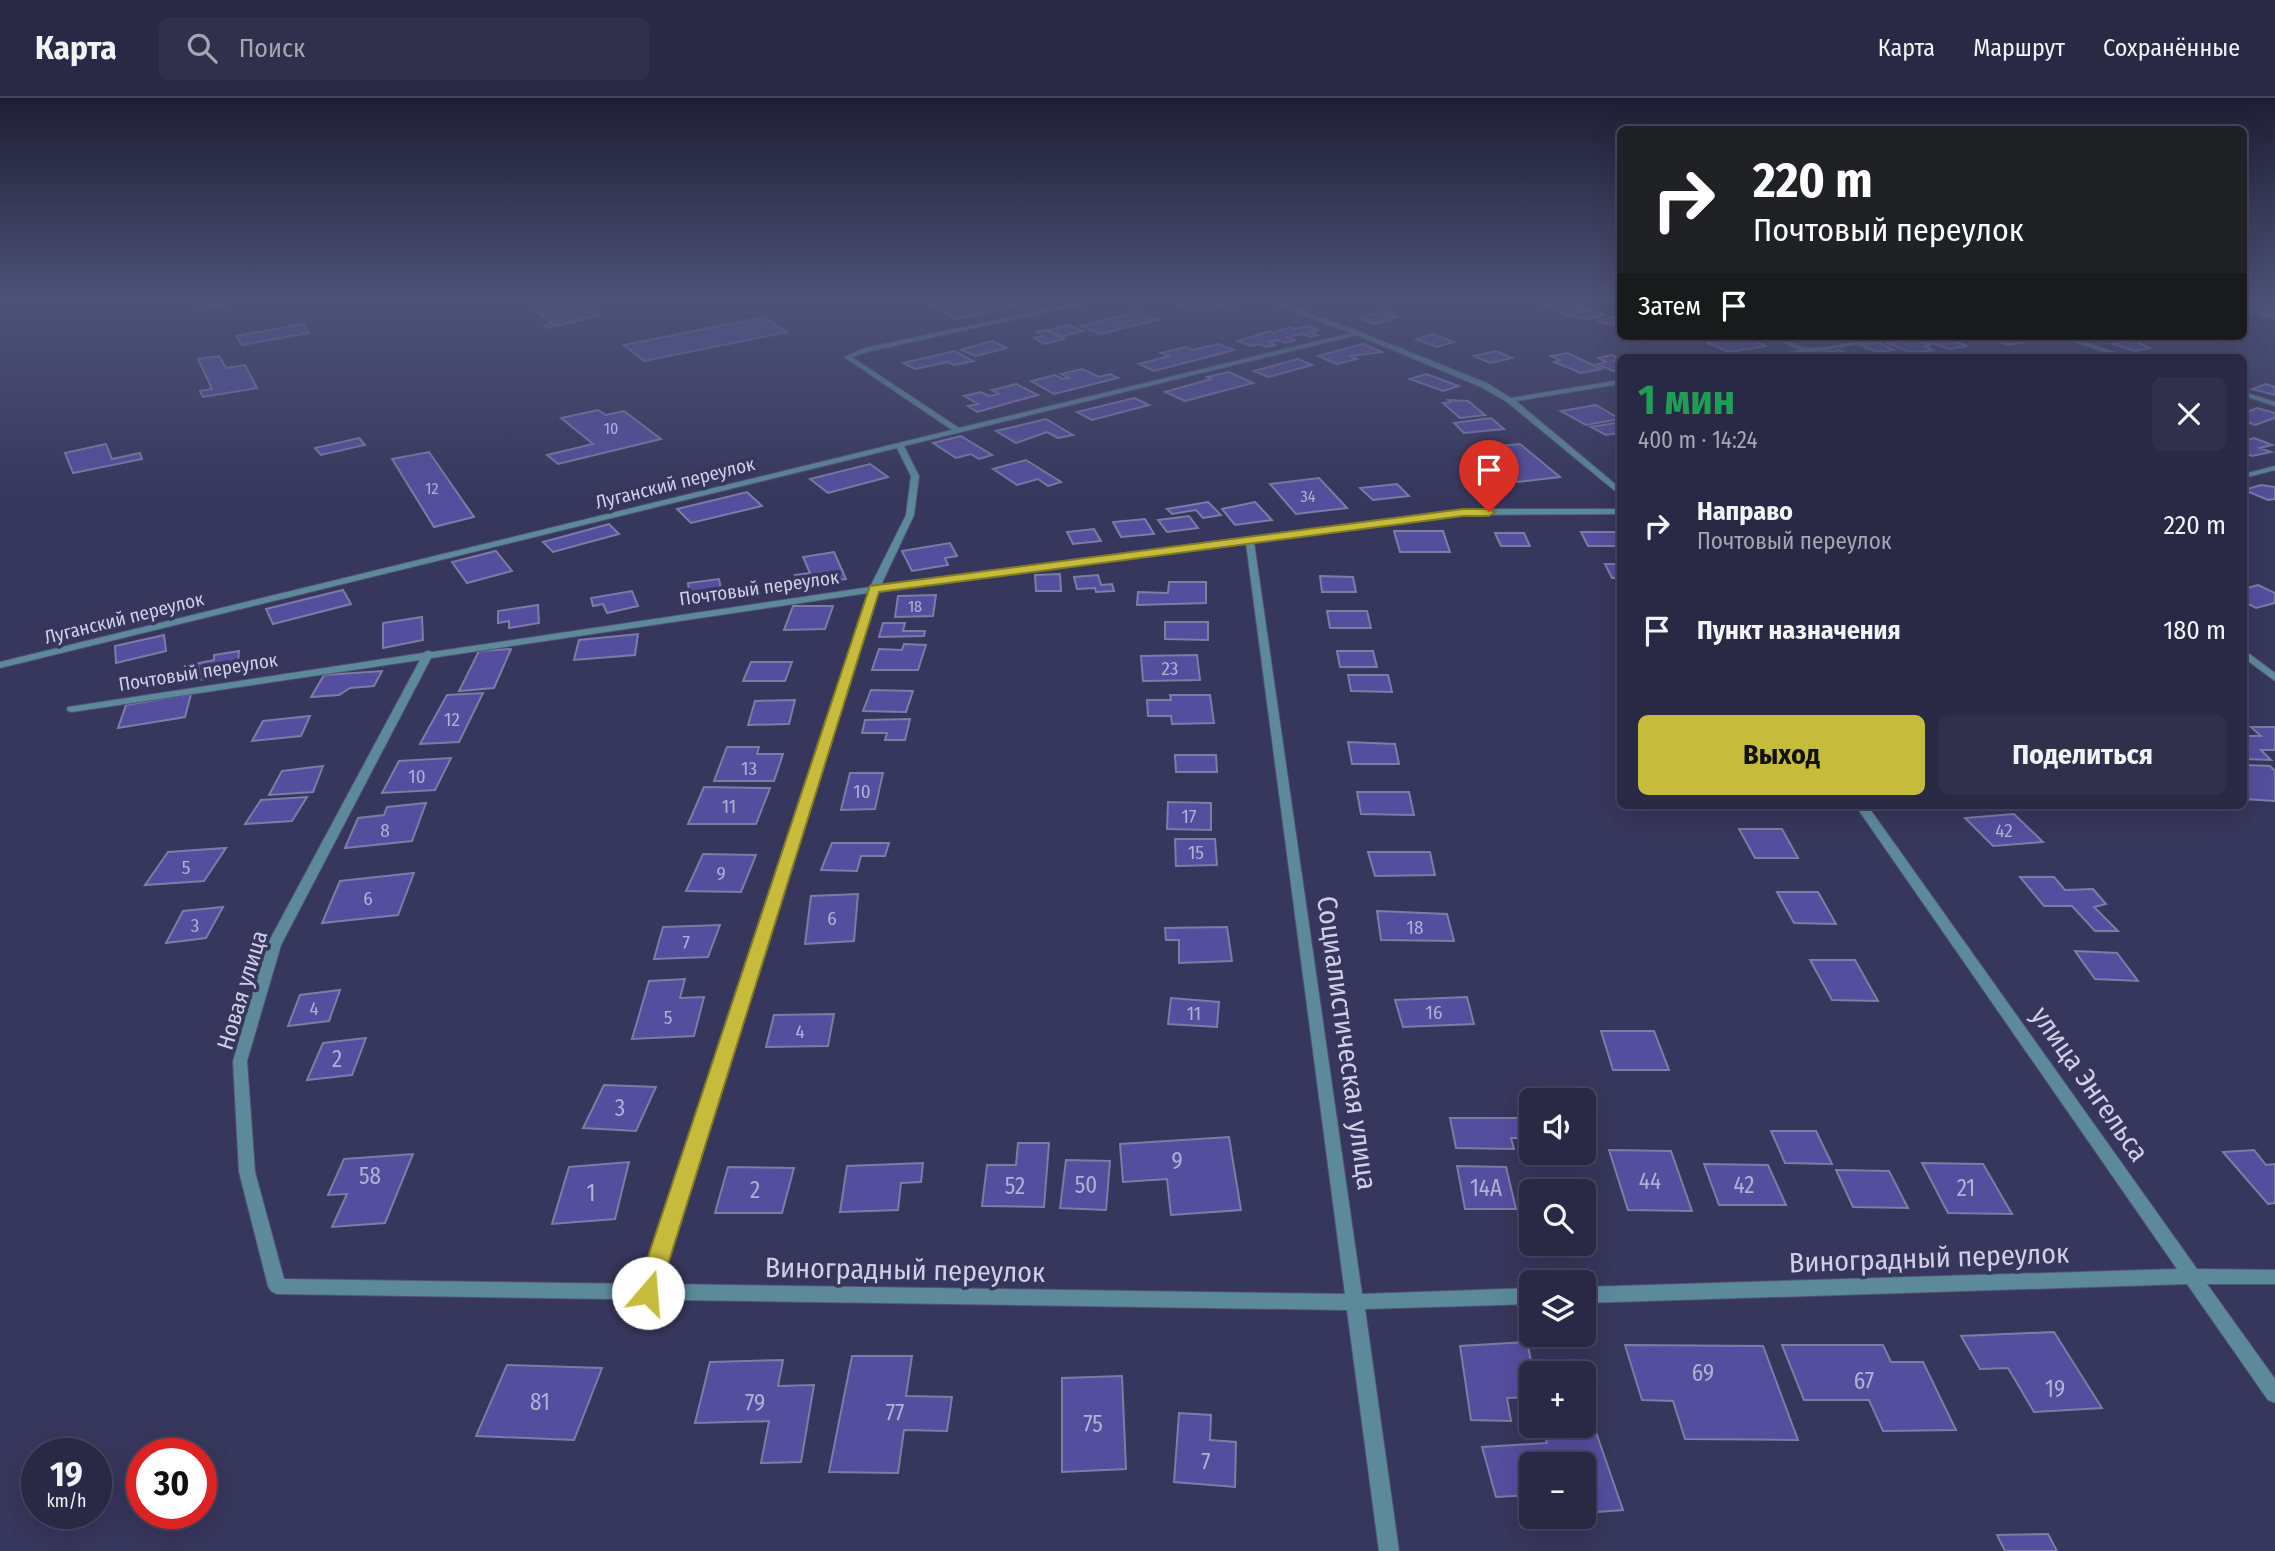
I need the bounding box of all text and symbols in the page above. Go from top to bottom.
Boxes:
search box [159,17,649,80]
text: Карта [35,28,117,68]
icon: search [183,29,221,67]
text: Поиск [239,33,305,64]
text: Карта [1878,34,1935,62]
text: Маршрут [1973,34,2065,62]
text: Сохранённые [2103,34,2240,62]
text: 220 m [1753,151,1873,210]
icon: right [1638,154,1729,245]
text: Почтовый переулок [1753,211,2024,249]
icon: arrive [1715,287,1753,325]
text: Затем [1638,291,1701,322]
text: 1 мин [1638,375,1735,425]
button: close [2152,377,2226,451]
house number: 10 [604,419,618,438]
text: 400 m · 14:24 [1638,426,1758,454]
pin [1459,440,1519,512]
icon: arrive [1470,451,1508,489]
street label: Луганский переулок [593,452,757,514]
house number: 12 [425,479,439,498]
house number: 34 [1301,487,1316,506]
text: Направо [1697,496,1793,527]
icon: right [1638,507,1676,545]
text: 220 m [2163,510,2226,541]
text: Почтовый переулок [1697,527,1892,555]
street label: Почтовый переулок [678,565,840,611]
street label: Луганский переулок [42,587,206,649]
house number: 18 [908,597,922,616]
icon: arrive [1638,612,1676,650]
text: Пункт назначения [1697,615,1901,646]
text: 180 m [2163,615,2226,646]
street label: Почтовый переулок [117,648,279,696]
house number: 23 [1162,657,1178,680]
house number: 12 [444,708,460,731]
button: Выход [1638,715,1925,795]
button: Поделиться [1939,715,2226,795]
house number: 13 [741,757,757,780]
house number: 10 [408,765,426,788]
house number: 10 [853,780,871,803]
house number: 11 [722,795,736,818]
house number: 17 [1181,805,1197,828]
house number: 8 [380,819,390,842]
house number: 42 [1995,819,2013,842]
house number: 15 [1188,841,1204,864]
house number: 5 [182,856,190,879]
house number: 9 [716,862,726,885]
house number: 6 [363,887,373,910]
street label: Социалистическая улица [1310,894,1384,1192]
house number: 6 [827,907,837,930]
house number: 3 [191,914,199,937]
house number: 18 [1407,916,1423,939]
street label: Новая улица [211,927,273,1053]
house number: 7 [682,931,690,954]
house number: 4 [309,997,319,1020]
street label: улица Энгельса [2024,1000,2156,1168]
house number: 16 [1426,1001,1442,1024]
house number: 11 [1187,1002,1201,1025]
house number: 5 [664,1006,672,1029]
house number: 4 [795,1020,805,1043]
house number: 2 [332,1045,342,1073]
map controls [1519,1088,1596,1529]
button: sound [1519,1088,1596,1165]
house number: 3 [615,1094,625,1122]
house number: 9 [1171,1147,1183,1175]
house number: 58 [359,1162,381,1190]
house number: 44 [1639,1167,1661,1195]
house number: 50 [1075,1171,1097,1199]
house number: 42 [1734,1171,1754,1199]
house number: 52 [1005,1172,1025,1200]
house number: 14А [1470,1174,1502,1202]
house number: 21 [1957,1174,1975,1202]
house number: 2 [750,1176,760,1204]
house number: 1 [587,1179,595,1207]
button: search [1519,1179,1596,1256]
street label: Виноградный переулок [1788,1237,2070,1279]
street label: Виноградный переулок [765,1251,1045,1289]
position arrow [611,1256,685,1330]
button: layers [1519,1270,1596,1347]
house number: 69 [1692,1359,1714,1387]
button: + [1519,1361,1596,1438]
house number: 67 [1854,1367,1874,1395]
house number: 19 [2045,1375,2065,1403]
house number: 81 [530,1388,550,1416]
house number: 79 [745,1389,765,1417]
house number: 77 [886,1399,904,1427]
house number: 75 [1083,1410,1103,1438]
speed limit sign: 30 [126,1438,217,1529]
house number: 7 [1201,1448,1211,1476]
button: − [1519,1452,1596,1529]
text: 19 [50,1453,83,1495]
text: km/h [46,1490,87,1512]

